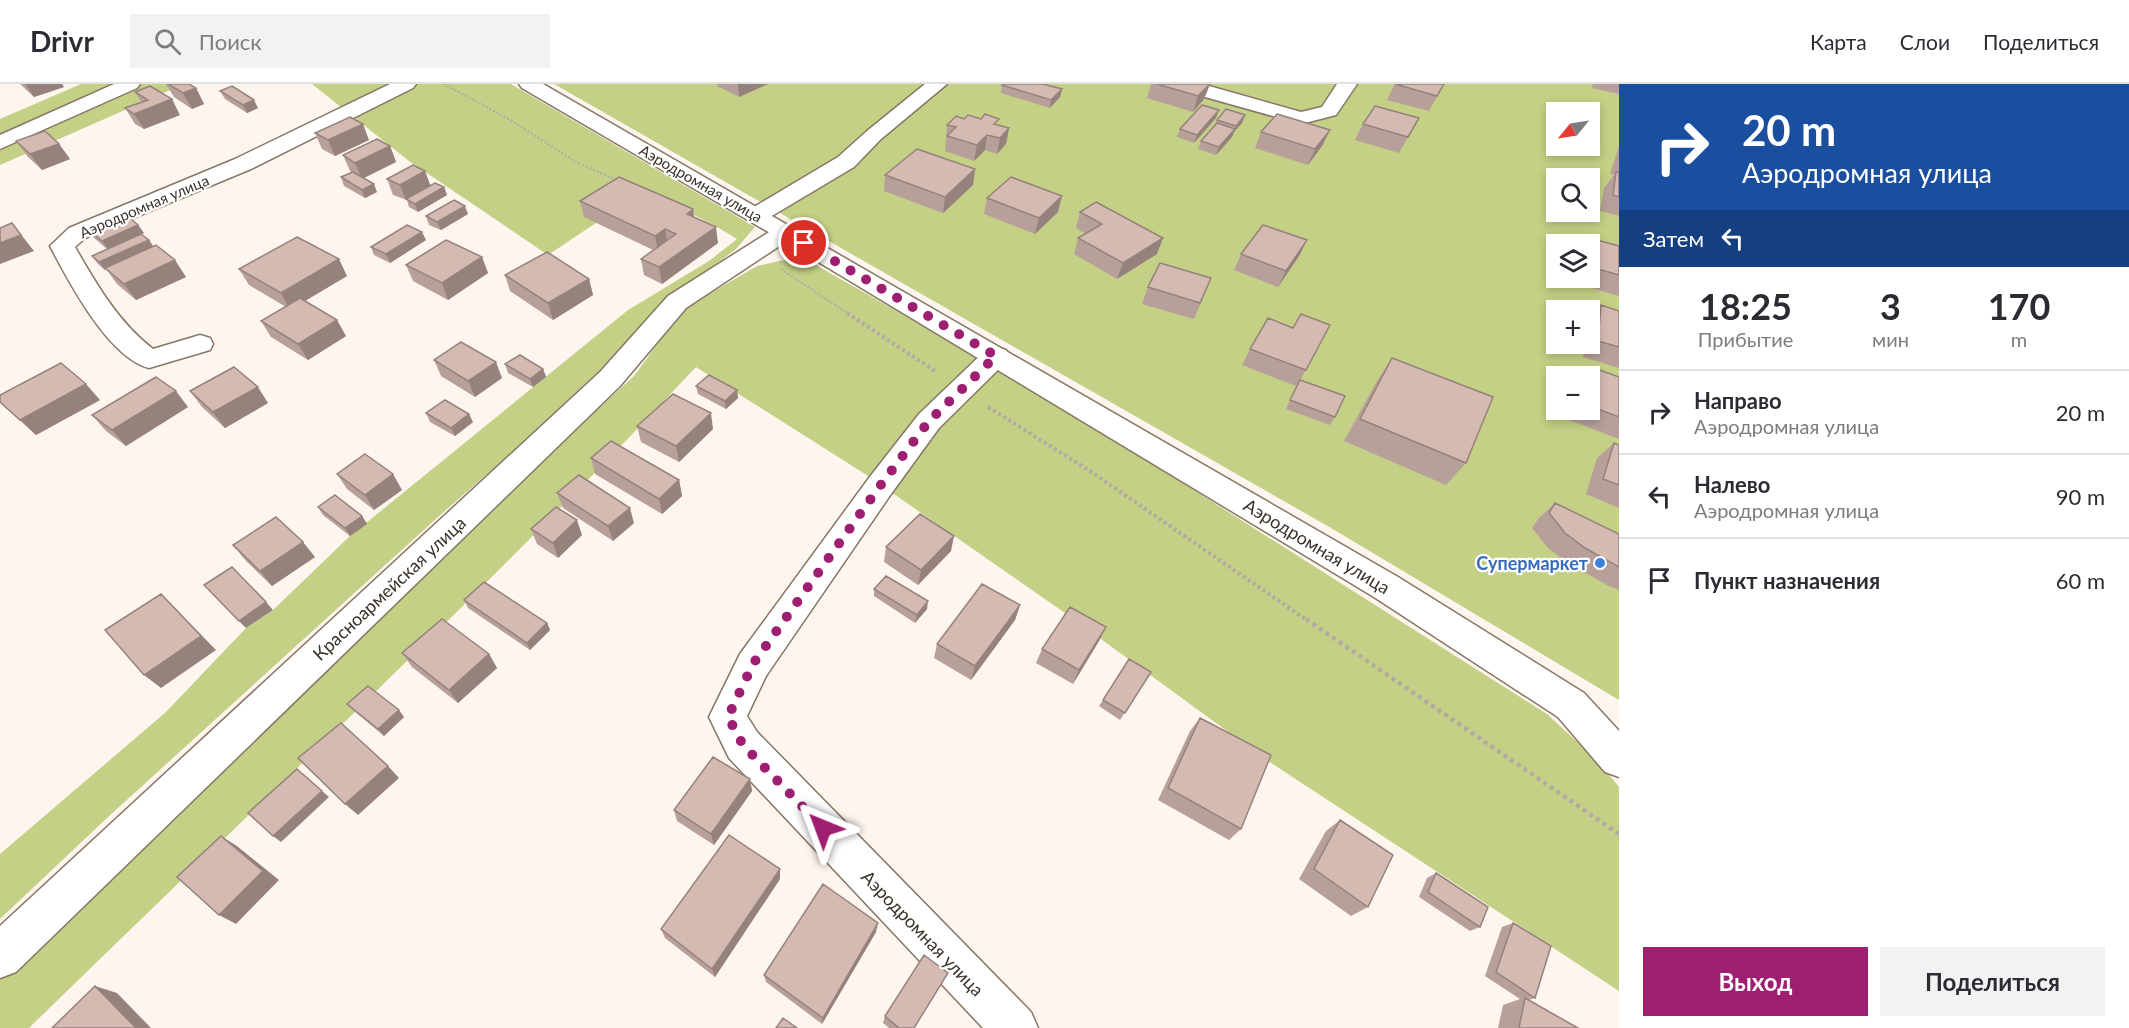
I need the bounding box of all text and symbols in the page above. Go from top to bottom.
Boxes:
search box [130,14,550,68]
text: Drivr [30,24,94,58]
icon: search [151,25,184,58]
text: Поиск [199,28,262,55]
text: Карта [1810,29,1867,54]
text: Слои [1900,29,1950,54]
text: Поделиться [1983,29,2099,54]
north arrow [1546,102,1600,156]
map controls [1546,102,1600,420]
text: 20 m [1742,105,1836,155]
icon: right [1643,108,1721,186]
street label: Аэродромная улица [636,140,766,226]
text: Аэродромная улица [1742,156,1992,189]
button: search [1546,168,1600,222]
street label: Аэродромная улица [77,171,211,241]
pin [778,217,829,268]
icon: left [1716,222,1749,255]
text: Затем [1643,225,1704,252]
icon: arrive [787,226,820,259]
button: layers [1546,234,1600,288]
text: 18:25 [1699,284,1792,328]
text: 3 [1880,284,1901,328]
text: 170 [1988,284,2050,328]
button: + [1546,300,1600,354]
text: Прибытие [1698,327,1793,351]
text: мин [1872,327,1909,351]
text: m [2011,327,2027,351]
button: − [1546,366,1600,420]
text: Направо [1694,387,1782,414]
icon: right [1643,396,1676,429]
text: 20 m [2056,399,2105,426]
text: Аэродромная улица [1694,414,1879,438]
text: Налево [1694,471,1770,498]
icon: left [1643,480,1676,513]
text: 90 m [2056,483,2105,510]
street label: Аэродромная улица [1240,494,1394,598]
text: Аэродромная улица [1694,498,1879,522]
street label: Красноармейская улица [308,511,470,665]
place label: Супермаркет [1476,552,1589,574]
marker: Супермаркет [1593,556,1607,570]
icon: arrive [1643,564,1676,597]
text: Пункт назначения [1694,567,1880,594]
text: 60 m [2056,567,2105,594]
position arrow [791,796,855,860]
street label: Аэродромная улица [857,865,989,1001]
button: Выход [1643,947,1868,1016]
button: Поделиться [1880,947,2105,1016]

